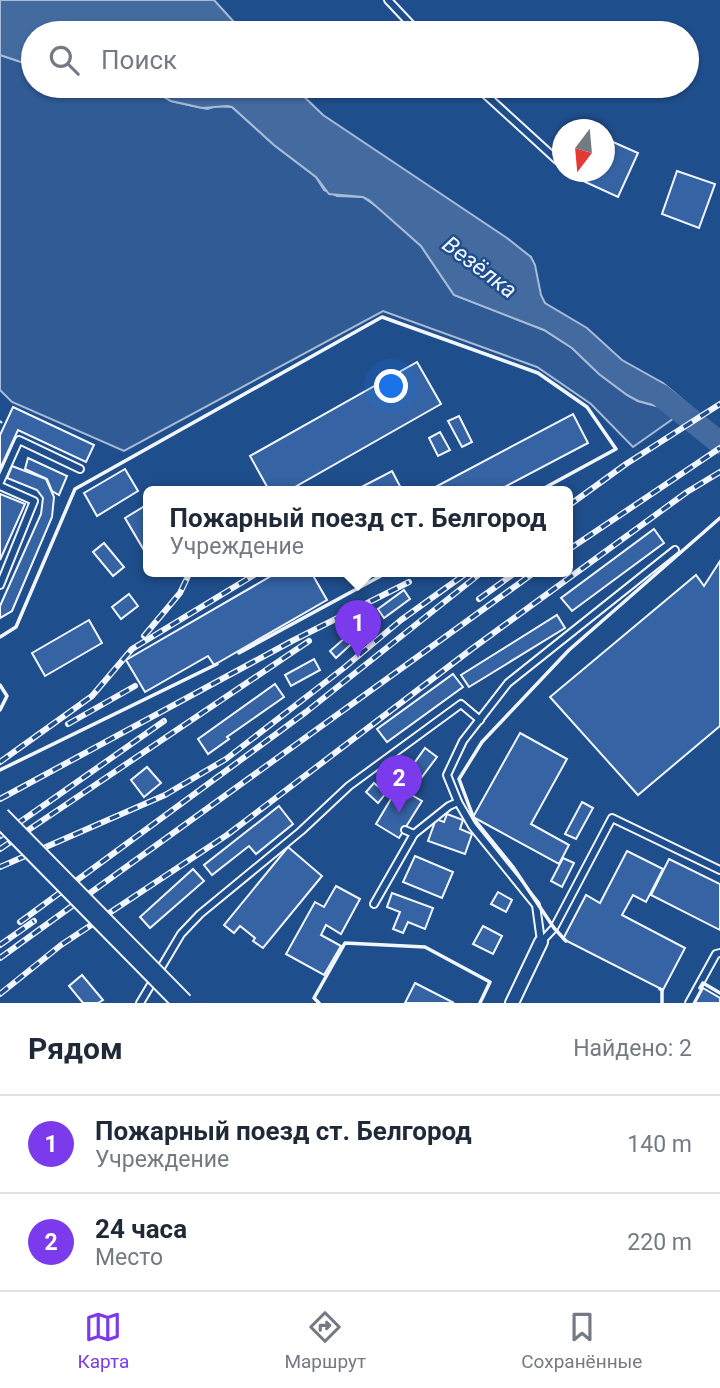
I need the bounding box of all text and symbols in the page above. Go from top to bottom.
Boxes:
search box [21,21,699,98]
icon: search [45,41,83,79]
text: Поиск [101,45,177,75]
north arrow [552,119,615,182]
water label: Везёлка [437,231,522,304]
your location [374,369,408,403]
popup [143,486,573,577]
text: Пожарный поезд ст. Белгород [170,503,546,533]
text: Учреждение [170,533,304,560]
pin: 1 [335,600,381,658]
pin: 2 [376,755,422,813]
text: Рядом [28,1031,123,1066]
text: Найдено: 2 [573,1035,692,1062]
text: Пожарный поезд ст. Белгород [95,1116,472,1146]
text: 1 [44,1131,58,1158]
text: 140 m [627,1131,692,1158]
text: Учреждение [95,1146,229,1173]
text: 24 часа [95,1214,187,1244]
text: 2 [44,1229,58,1256]
text: 220 m [627,1229,692,1256]
text: Место [95,1244,163,1271]
tab: Карта [78,1308,129,1373]
tab: Маршрут [284,1308,366,1373]
tab: Сохранённые [521,1308,642,1373]

